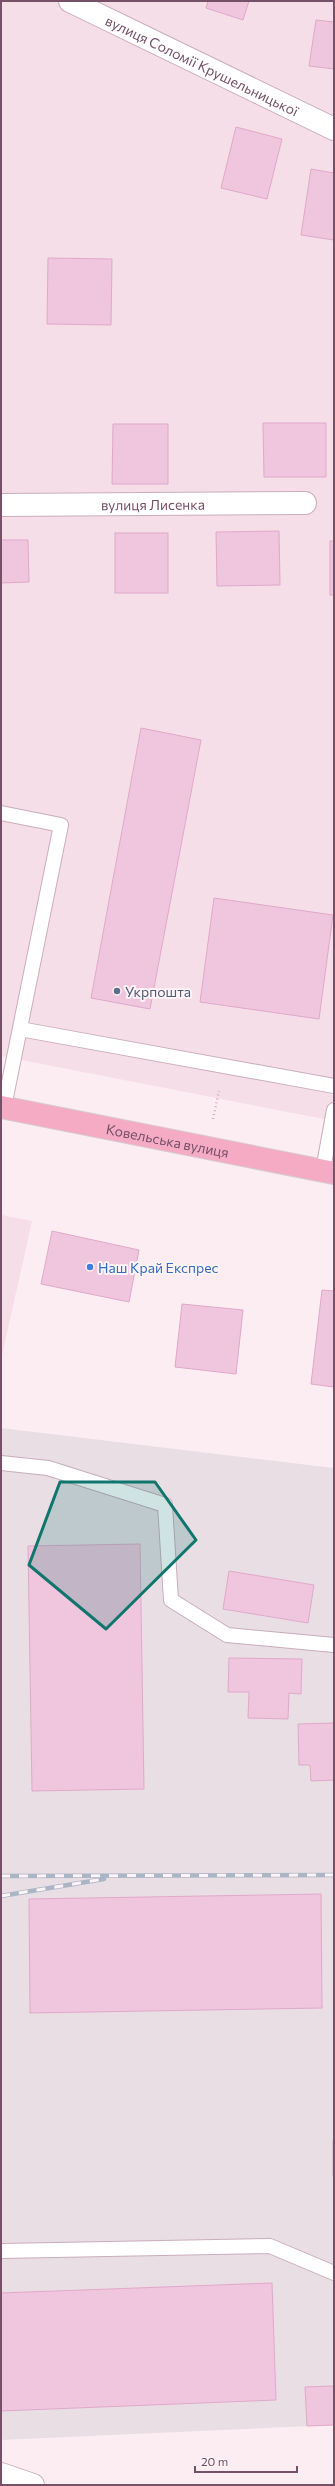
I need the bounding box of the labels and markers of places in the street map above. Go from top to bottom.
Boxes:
place label: Укрпошта [125,983,191,1000]
marker: Укрпошта [112,986,122,996]
place label: Наш Край Експрес [98,1259,219,1276]
marker: Наш Край Експрес [85,1262,95,1272]

